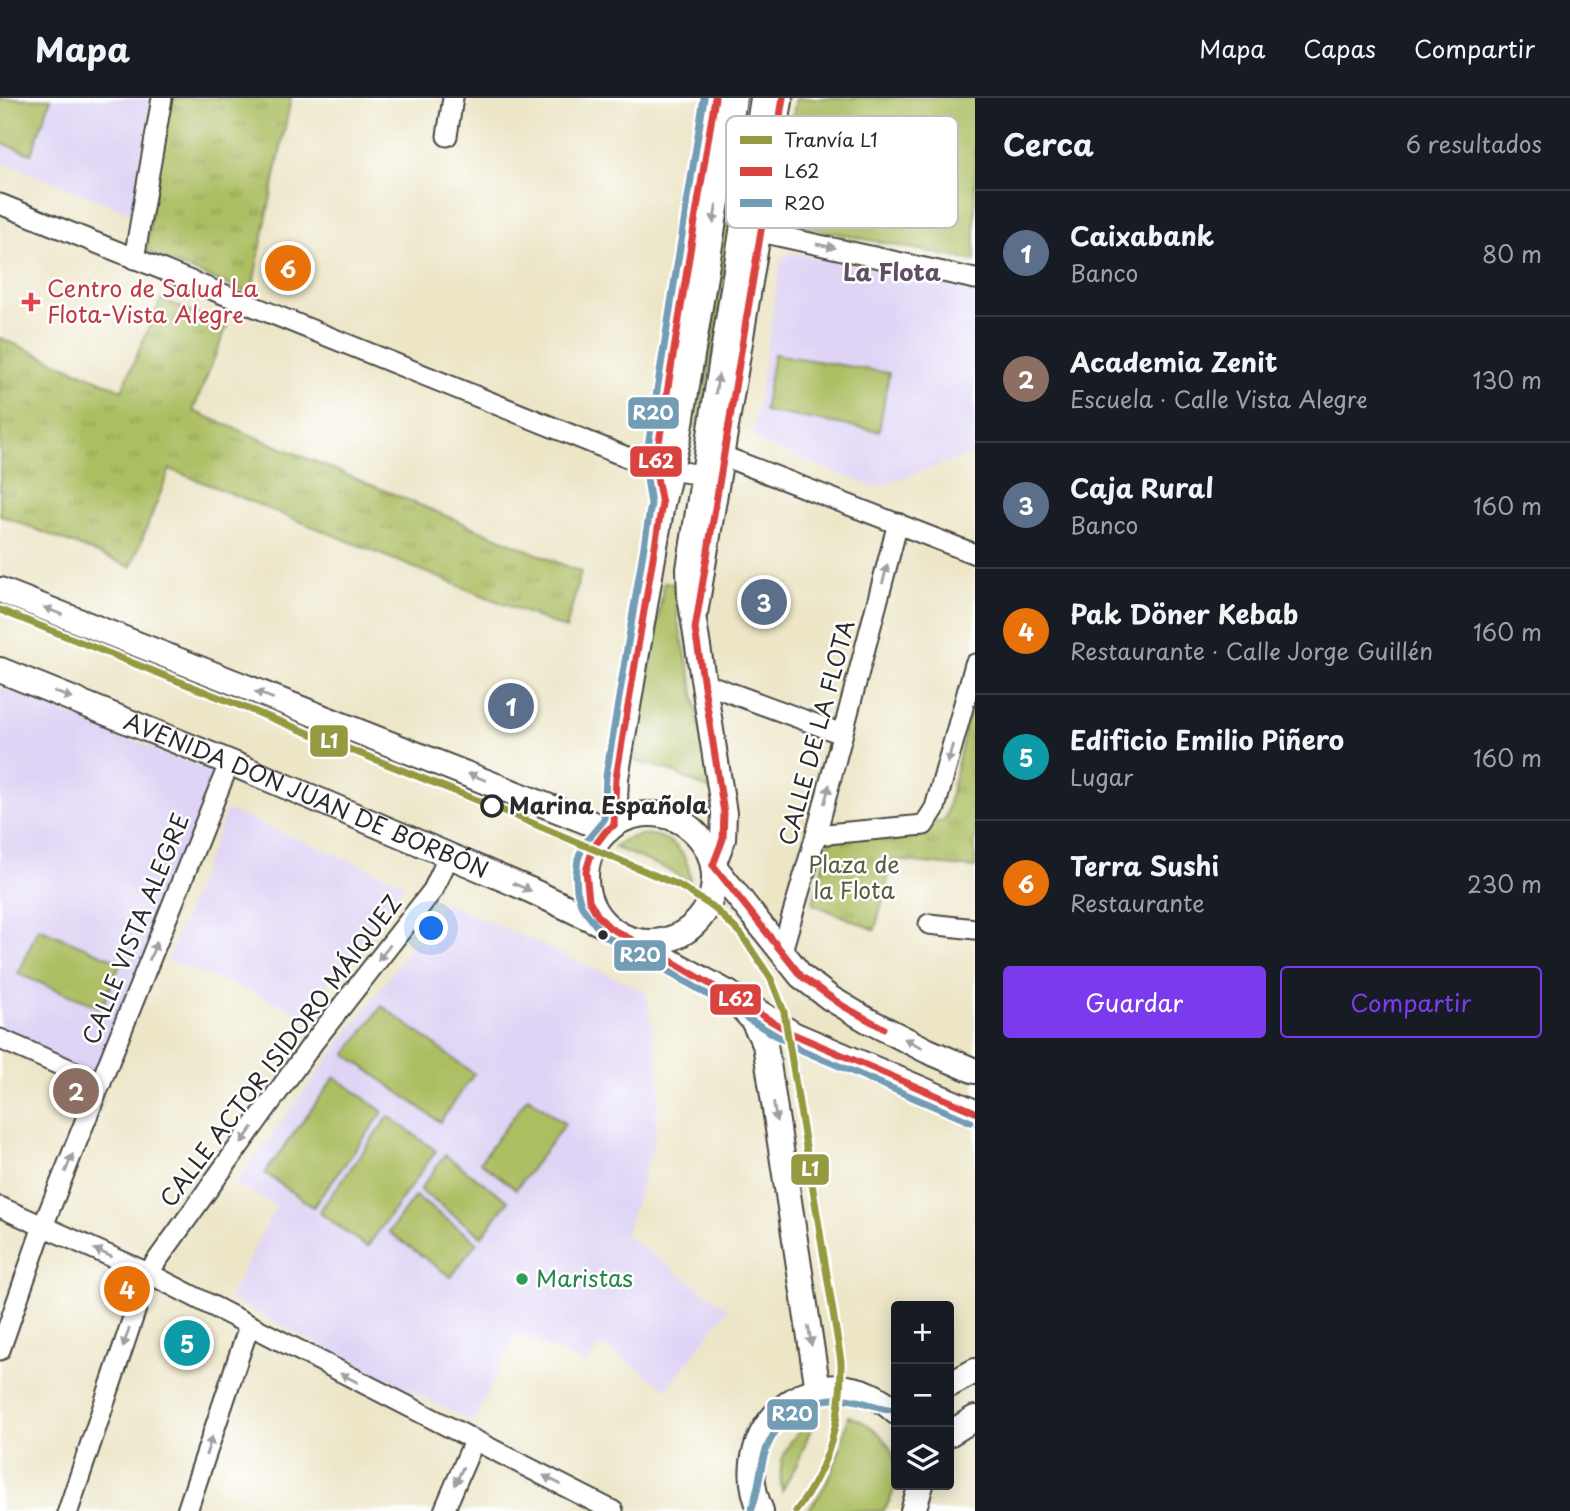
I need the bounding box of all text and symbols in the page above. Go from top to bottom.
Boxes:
text: Mapa [35,23,130,73]
text: Mapa [1199,30,1265,66]
text: Capas [1303,30,1376,66]
text: Compartir [1414,30,1535,66]
legend [726,116,958,228]
text: Cerca [1003,121,1094,166]
text: Tranvía L1 [784,125,878,153]
text: 6 resultados [1406,126,1542,161]
text: L62 [784,156,820,184]
text: R20 [784,188,825,216]
one-way arrow [709,203,720,225]
text: Caixabank [1070,216,1214,255]
text: 1 [1021,236,1032,271]
text: 80 m [1482,236,1542,271]
one-way arrow [816,241,838,252]
pin: 6 [265,242,311,294]
district label: La Flota [843,253,942,289]
text: Banco [1070,255,1138,290]
place label: Centro de Salud La Flota-Vista Alegre [47,270,259,331]
marker: Centro de Salud La Flota-Vista Alegre [21,292,41,312]
text: Academia Zenit [1070,342,1277,381]
text: 2 [1018,362,1034,397]
text: 130 m [1472,362,1542,397]
one-way arrow [712,373,723,395]
text: Escuela · Calle Vista Alegre [1070,381,1368,416]
line badge: R20 [627,396,680,430]
text: R20 [632,398,674,426]
line badge: L62 [629,445,683,478]
text: L62 [638,446,674,474]
text: Caja Rural [1070,468,1214,507]
text: 3 [1018,488,1034,523]
text: 160 m [1473,488,1542,523]
text: Banco [1070,507,1138,542]
one-way arrow [880,563,891,585]
pin: 3 [741,576,787,628]
text: Pak Döner Kebab [1070,594,1298,633]
one-way arrow [42,605,63,616]
text: 4 [1018,614,1034,649]
text: 160 m [1473,614,1542,649]
street label: CALLE DE LA FLOTA [769,616,862,849]
text: Restaurante · Calle Jorge Guillén [1070,633,1433,668]
pin: 1 [488,680,534,732]
one-way arrow [254,689,275,700]
one-way arrow [53,690,74,701]
street label: AVENIDA DON JUAN DE BORBÓN [119,703,494,886]
text: Edificio Emilio Piñero [1070,720,1344,759]
line badge: L1 [309,724,349,758]
text: L1 [320,726,338,754]
text: 5 [1019,740,1033,775]
text: 160 m [1473,740,1542,775]
one-way arrow [945,743,955,764]
text: Lugar [1070,759,1133,794]
one-way arrow [466,771,487,782]
one-way arrow [822,782,833,804]
place label: Marina Española [509,787,708,822]
marker: Marina Española [481,795,503,817]
street label: CALLE VISTA ALEGRE [72,808,197,1049]
park label: Plaza de la Flota [808,846,900,907]
text: Terra Sushi [1070,846,1219,885]
text: 6 [1018,866,1034,901]
text: 230 m [1467,866,1542,901]
one-way arrow [511,882,532,893]
text: Restaurante [1070,885,1205,920]
street label: CALLE ACTOR ISIDORO MÁIQUEZ [150,886,409,1214]
your location [414,911,448,945]
unlabelled marker [596,928,610,942]
line badge: R20 [613,939,667,972]
text: R20 [619,940,661,968]
one-way arrow [148,941,159,962]
one-way arrow [376,943,391,961]
button: Guardar [1003,966,1266,1038]
button: Compartir [1280,966,1542,1038]
line badge: L62 [709,983,762,1016]
text: L62 [718,984,754,1012]
one-way arrow [903,1038,923,1049]
pin: 2 [53,1065,99,1117]
one-way arrow [770,1101,781,1123]
one-way arrow [240,1126,254,1144]
one-way arrow [63,1152,74,1173]
line badge: L1 [790,1153,830,1186]
text: L1 [801,1154,819,1182]
one-way arrow [93,1247,113,1259]
place label: Maristas [536,1260,633,1295]
pin: 4 [104,1263,150,1315]
marker: Maristas [514,1271,530,1287]
map controls [891,1301,954,1490]
button: + [891,1301,954,1364]
pin: 5 [164,1317,210,1369]
one-way arrow [805,1326,816,1348]
one-way arrow [120,1327,131,1348]
button: − [891,1364,954,1427]
one-way arrow [339,1372,359,1384]
line badge: R20 [766,1398,819,1431]
text: R20 [771,1399,813,1427]
button: layers [891,1427,954,1490]
one-way arrow [204,1436,215,1457]
one-way arrow [453,1466,465,1486]
one-way arrow [542,1475,562,1486]

